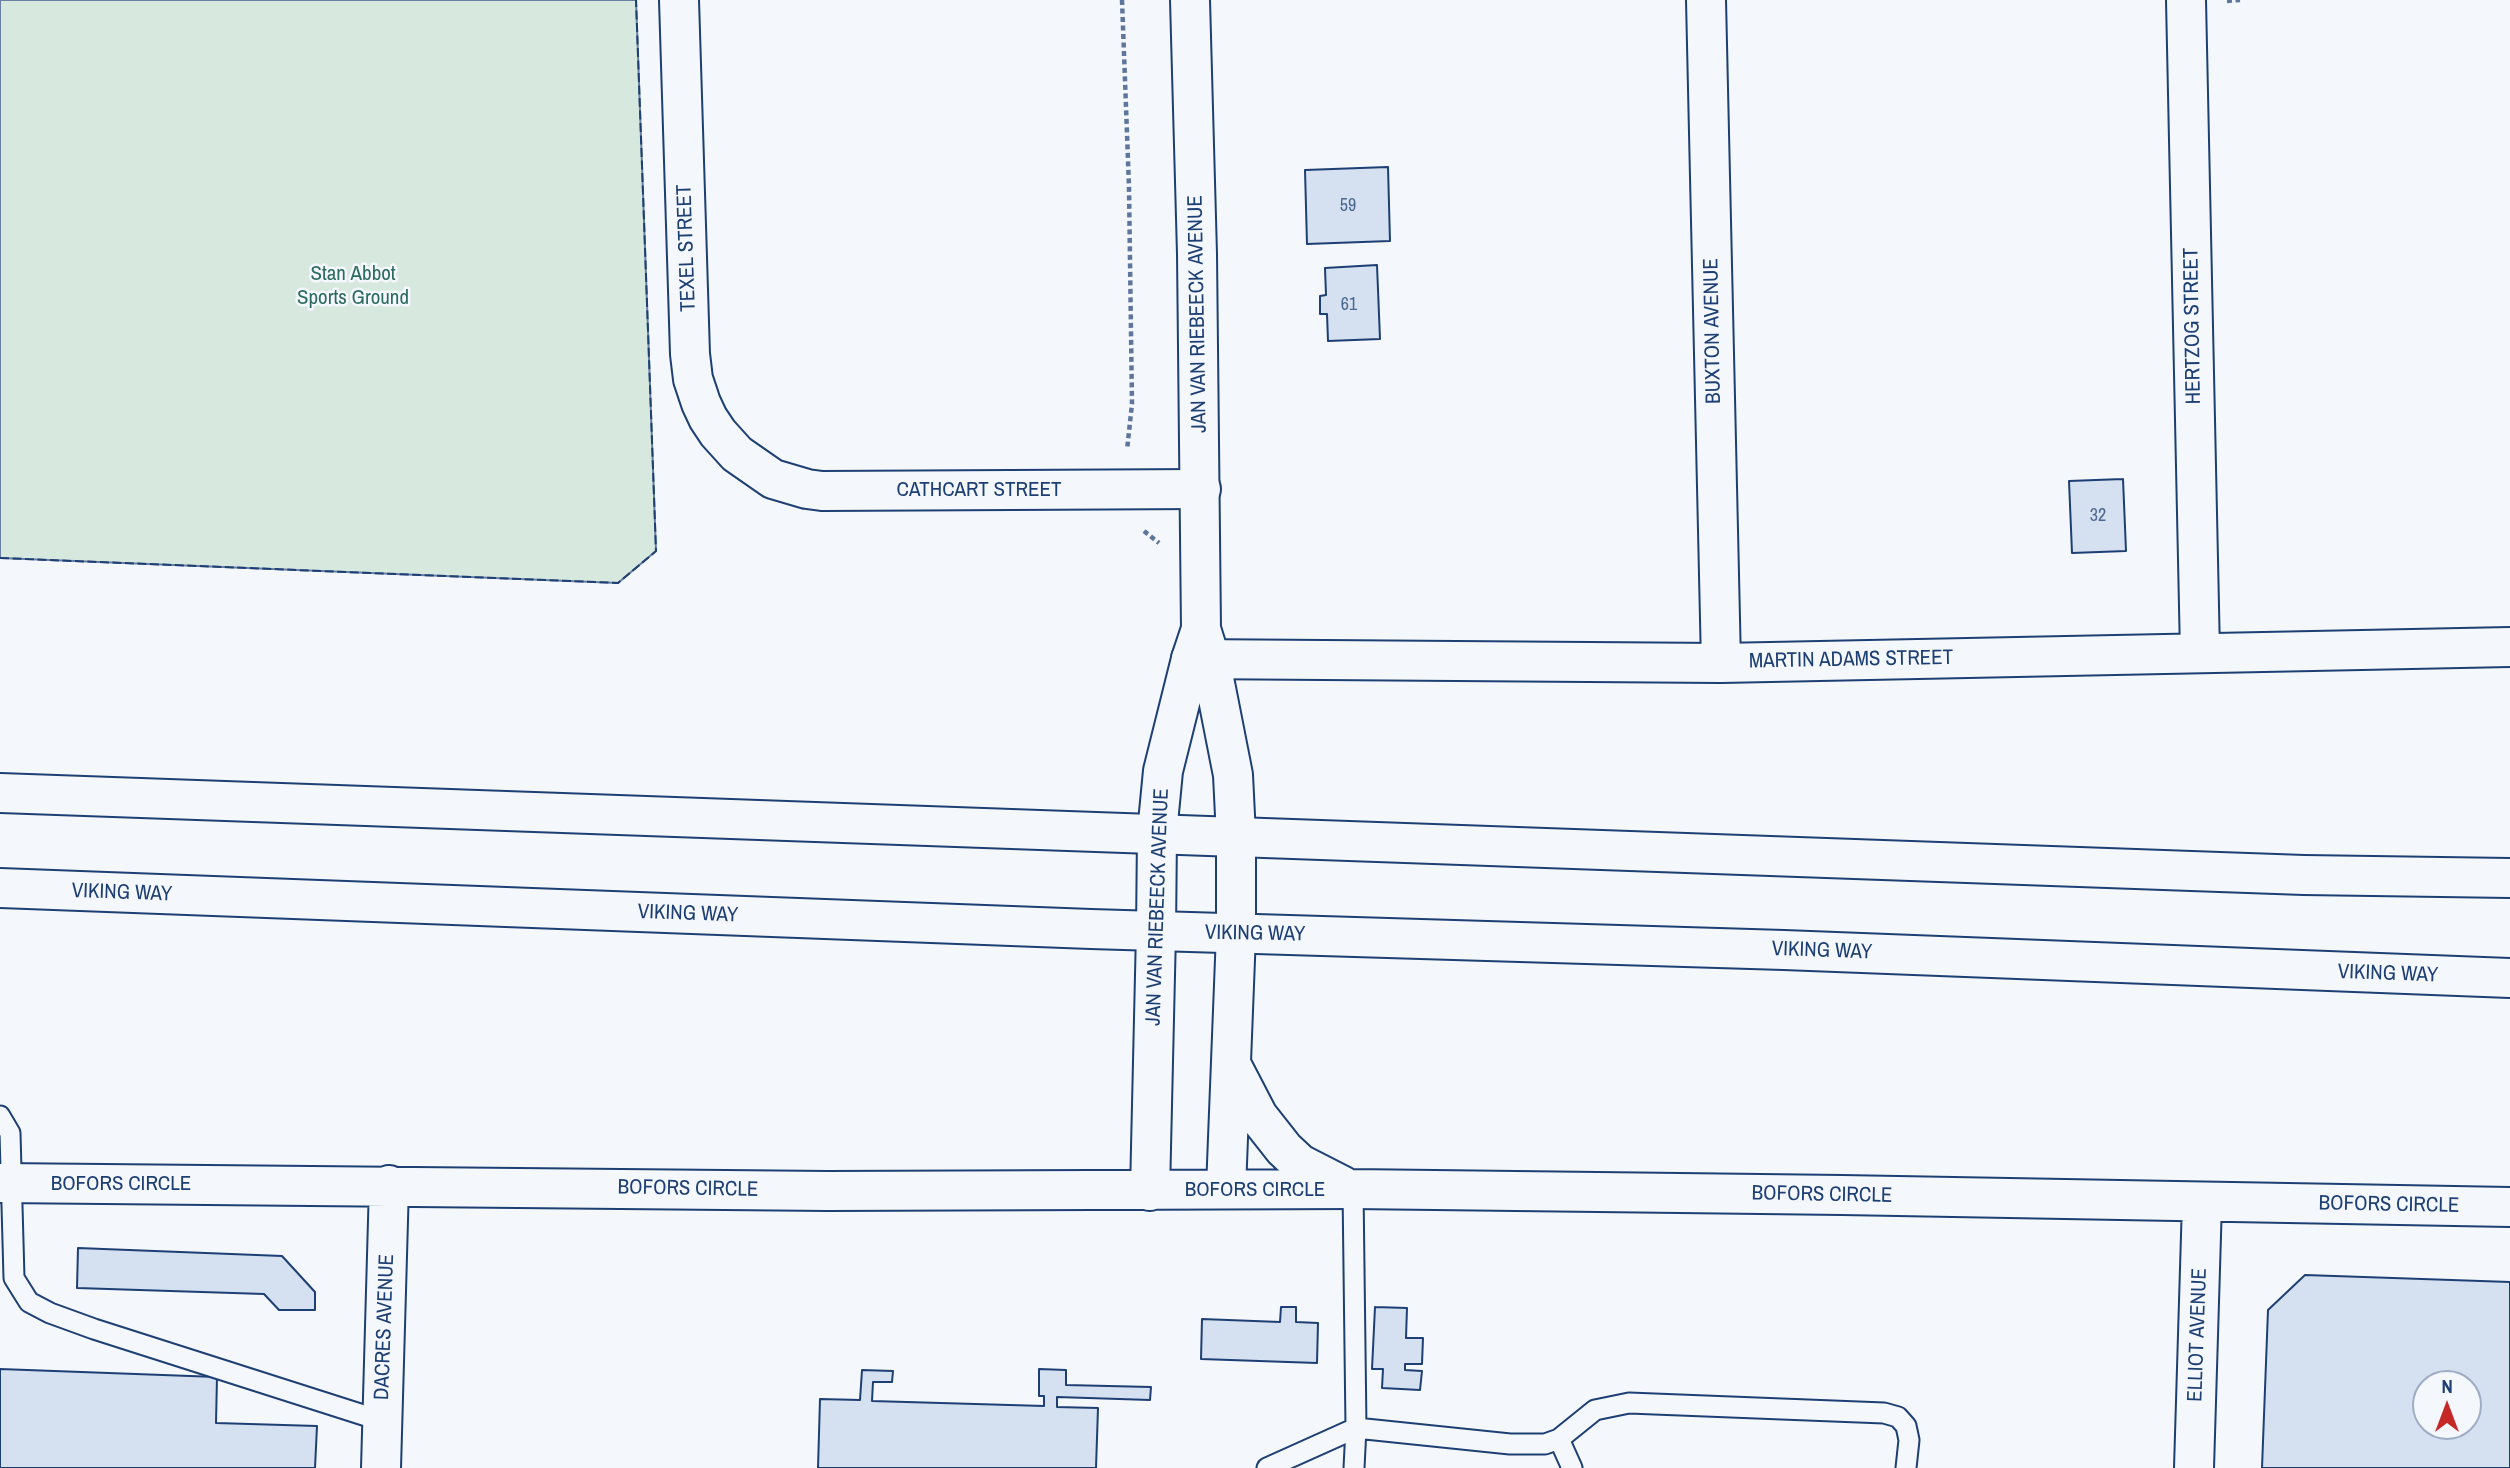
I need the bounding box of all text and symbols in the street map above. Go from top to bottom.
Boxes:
street label: TEXEL STREET [672,184,702,312]
street label: JAN VAN RIEBEECK AVENUE [1183,195,1213,433]
house number: 59 [1340,195,1356,217]
street label: HERTZOG STREET [2179,247,2207,405]
street label: BUXTON AVENUE [1699,258,1727,404]
park label: Stan Abbot Sports Ground [297,261,409,311]
house number: 61 [1341,294,1357,316]
street label: CATHCART STREET [897,477,1061,503]
house number: 32 [2090,505,2106,527]
street label: MARTIN ADAMS STREET [1749,646,1953,674]
street label: JAN VAN RIEBEECK AVENUE [1141,788,1175,1026]
street label: VIKING WAY [71,879,173,907]
street label: VIKING WAY [637,900,739,928]
street label: VIKING WAY [1205,921,1305,947]
street label: VIKING WAY [1771,937,1873,965]
street label: VIKING WAY [2337,960,2439,988]
street label: BOFORS CIRCLE [51,1171,191,1197]
street label: BOFORS CIRCLE [617,1175,759,1203]
street label: BOFORS CIRCLE [1185,1177,1325,1203]
street label: BOFORS CIRCLE [1751,1181,1893,1209]
street label: BOFORS CIRCLE [2318,1191,2460,1219]
street label: DACRES AVENUE [370,1254,400,1400]
street label: ELLIOT AVENUE [2183,1268,2213,1402]
north arrow [2412,1370,2482,1440]
text: N [2441,1373,2453,1399]

